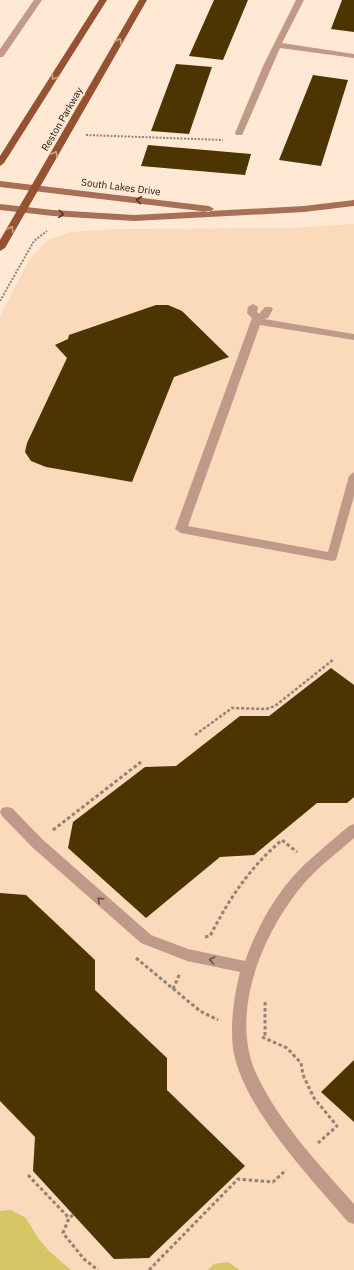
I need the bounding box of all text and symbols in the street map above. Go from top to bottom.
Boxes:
one-way arrow [115,38,122,46]
one-way arrow [51,73,59,80]
street label: Reston Parkway [38,85,86,153]
one-way arrow [50,151,57,158]
street label: South Lakes Drive [80,176,162,198]
one-way arrow [136,196,142,205]
one-way arrow [58,209,65,218]
one-way arrow [7,226,14,233]
one-way arrow [97,897,105,904]
one-way arrow [209,956,215,965]

